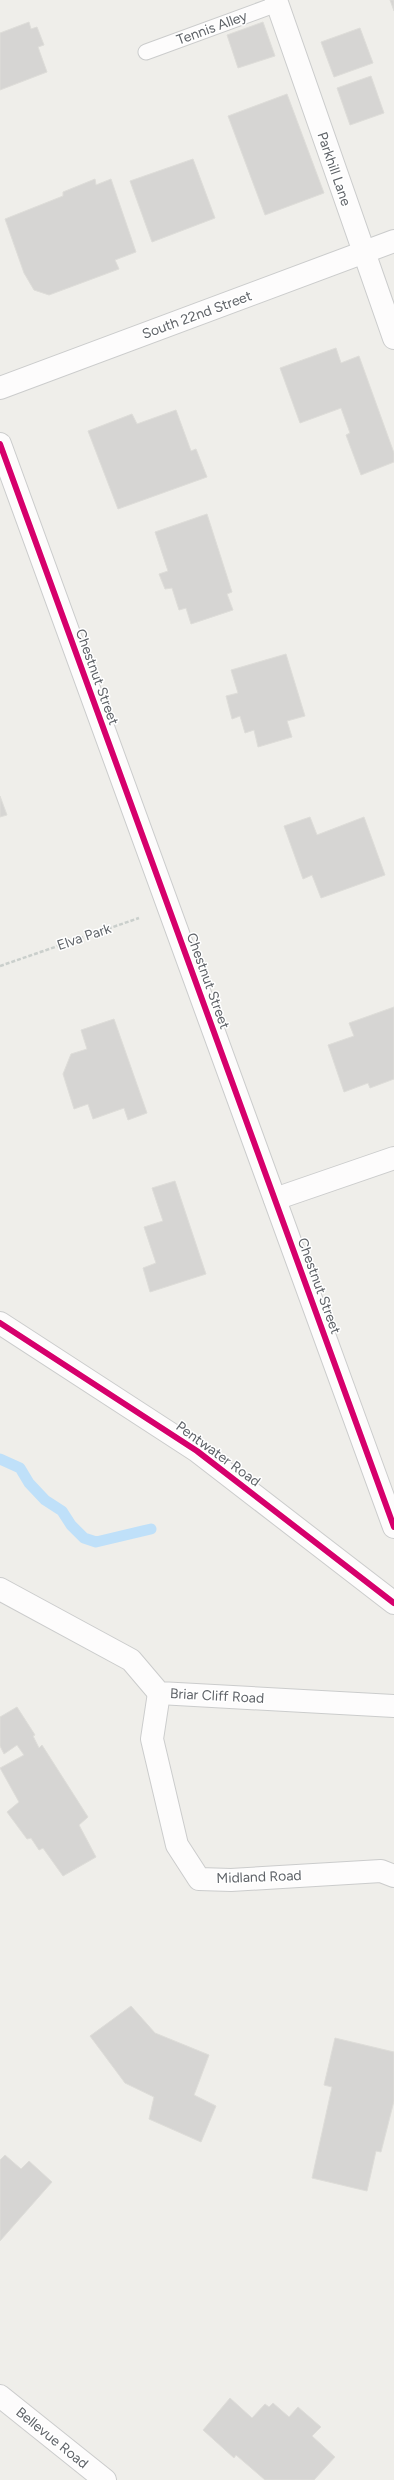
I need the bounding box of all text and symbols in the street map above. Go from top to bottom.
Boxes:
street label: Tennis Alley [174,7,250,49]
street label: Parkhill Lane [313,130,355,209]
street label: South 22nd Street [140,287,254,343]
street label: Chestnut Street [72,627,122,727]
street label: Elva Park [55,920,113,954]
street label: Chestnut Street [183,931,233,1031]
street label: Chestnut Street [294,1236,344,1336]
street label: Pentwater Road [173,1418,263,1490]
street label: Briar Cliff Road [169,1685,265,1707]
street label: Midland Road [216,1867,302,1887]
street label: Bellevue Road [12,2404,92,2472]

